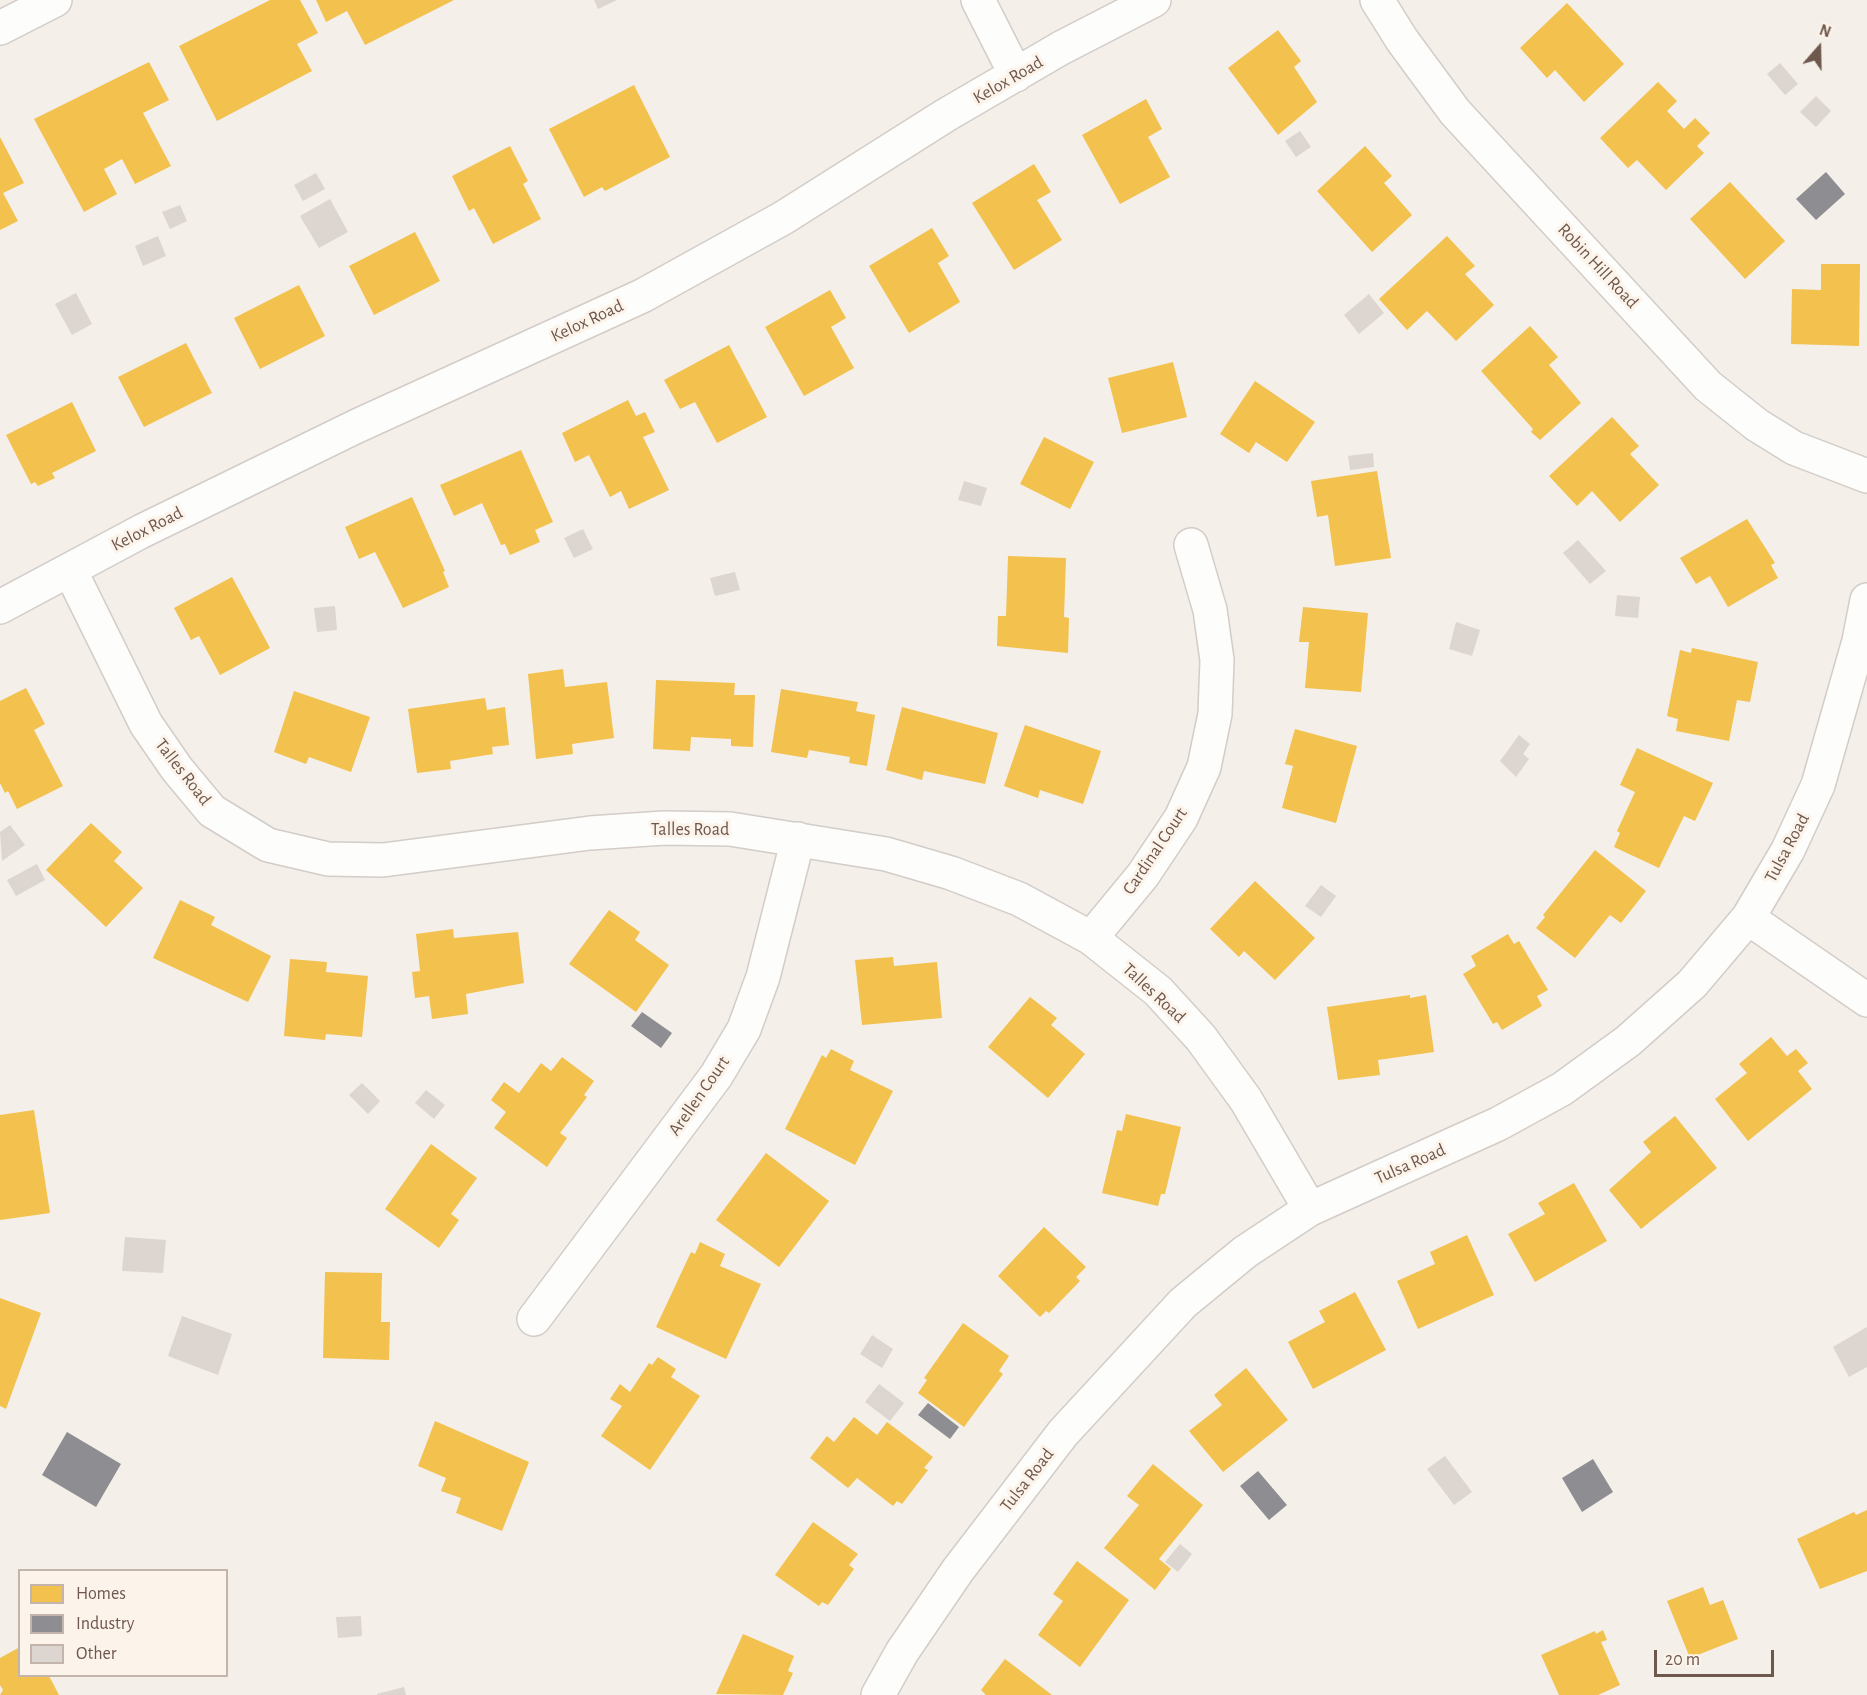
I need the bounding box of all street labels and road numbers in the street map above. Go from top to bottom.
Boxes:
street label: Kelox Road [969,51,1047,109]
street label: Robin Hill Road [1553,219,1643,313]
street label: Kelox Road [547,295,627,347]
street label: Kelox Road [108,502,186,556]
street label: Talles Road [150,734,216,810]
street label: Cardinal Court [1118,803,1192,899]
street label: Tulsa Road [1760,810,1814,886]
street label: Talles Road [651,819,729,841]
street label: Talles Road [1118,958,1190,1028]
street label: Arellen Court [664,1052,734,1140]
street label: Tulsa Road [1371,1139,1449,1189]
street label: Tulsa Road [995,1444,1059,1516]

